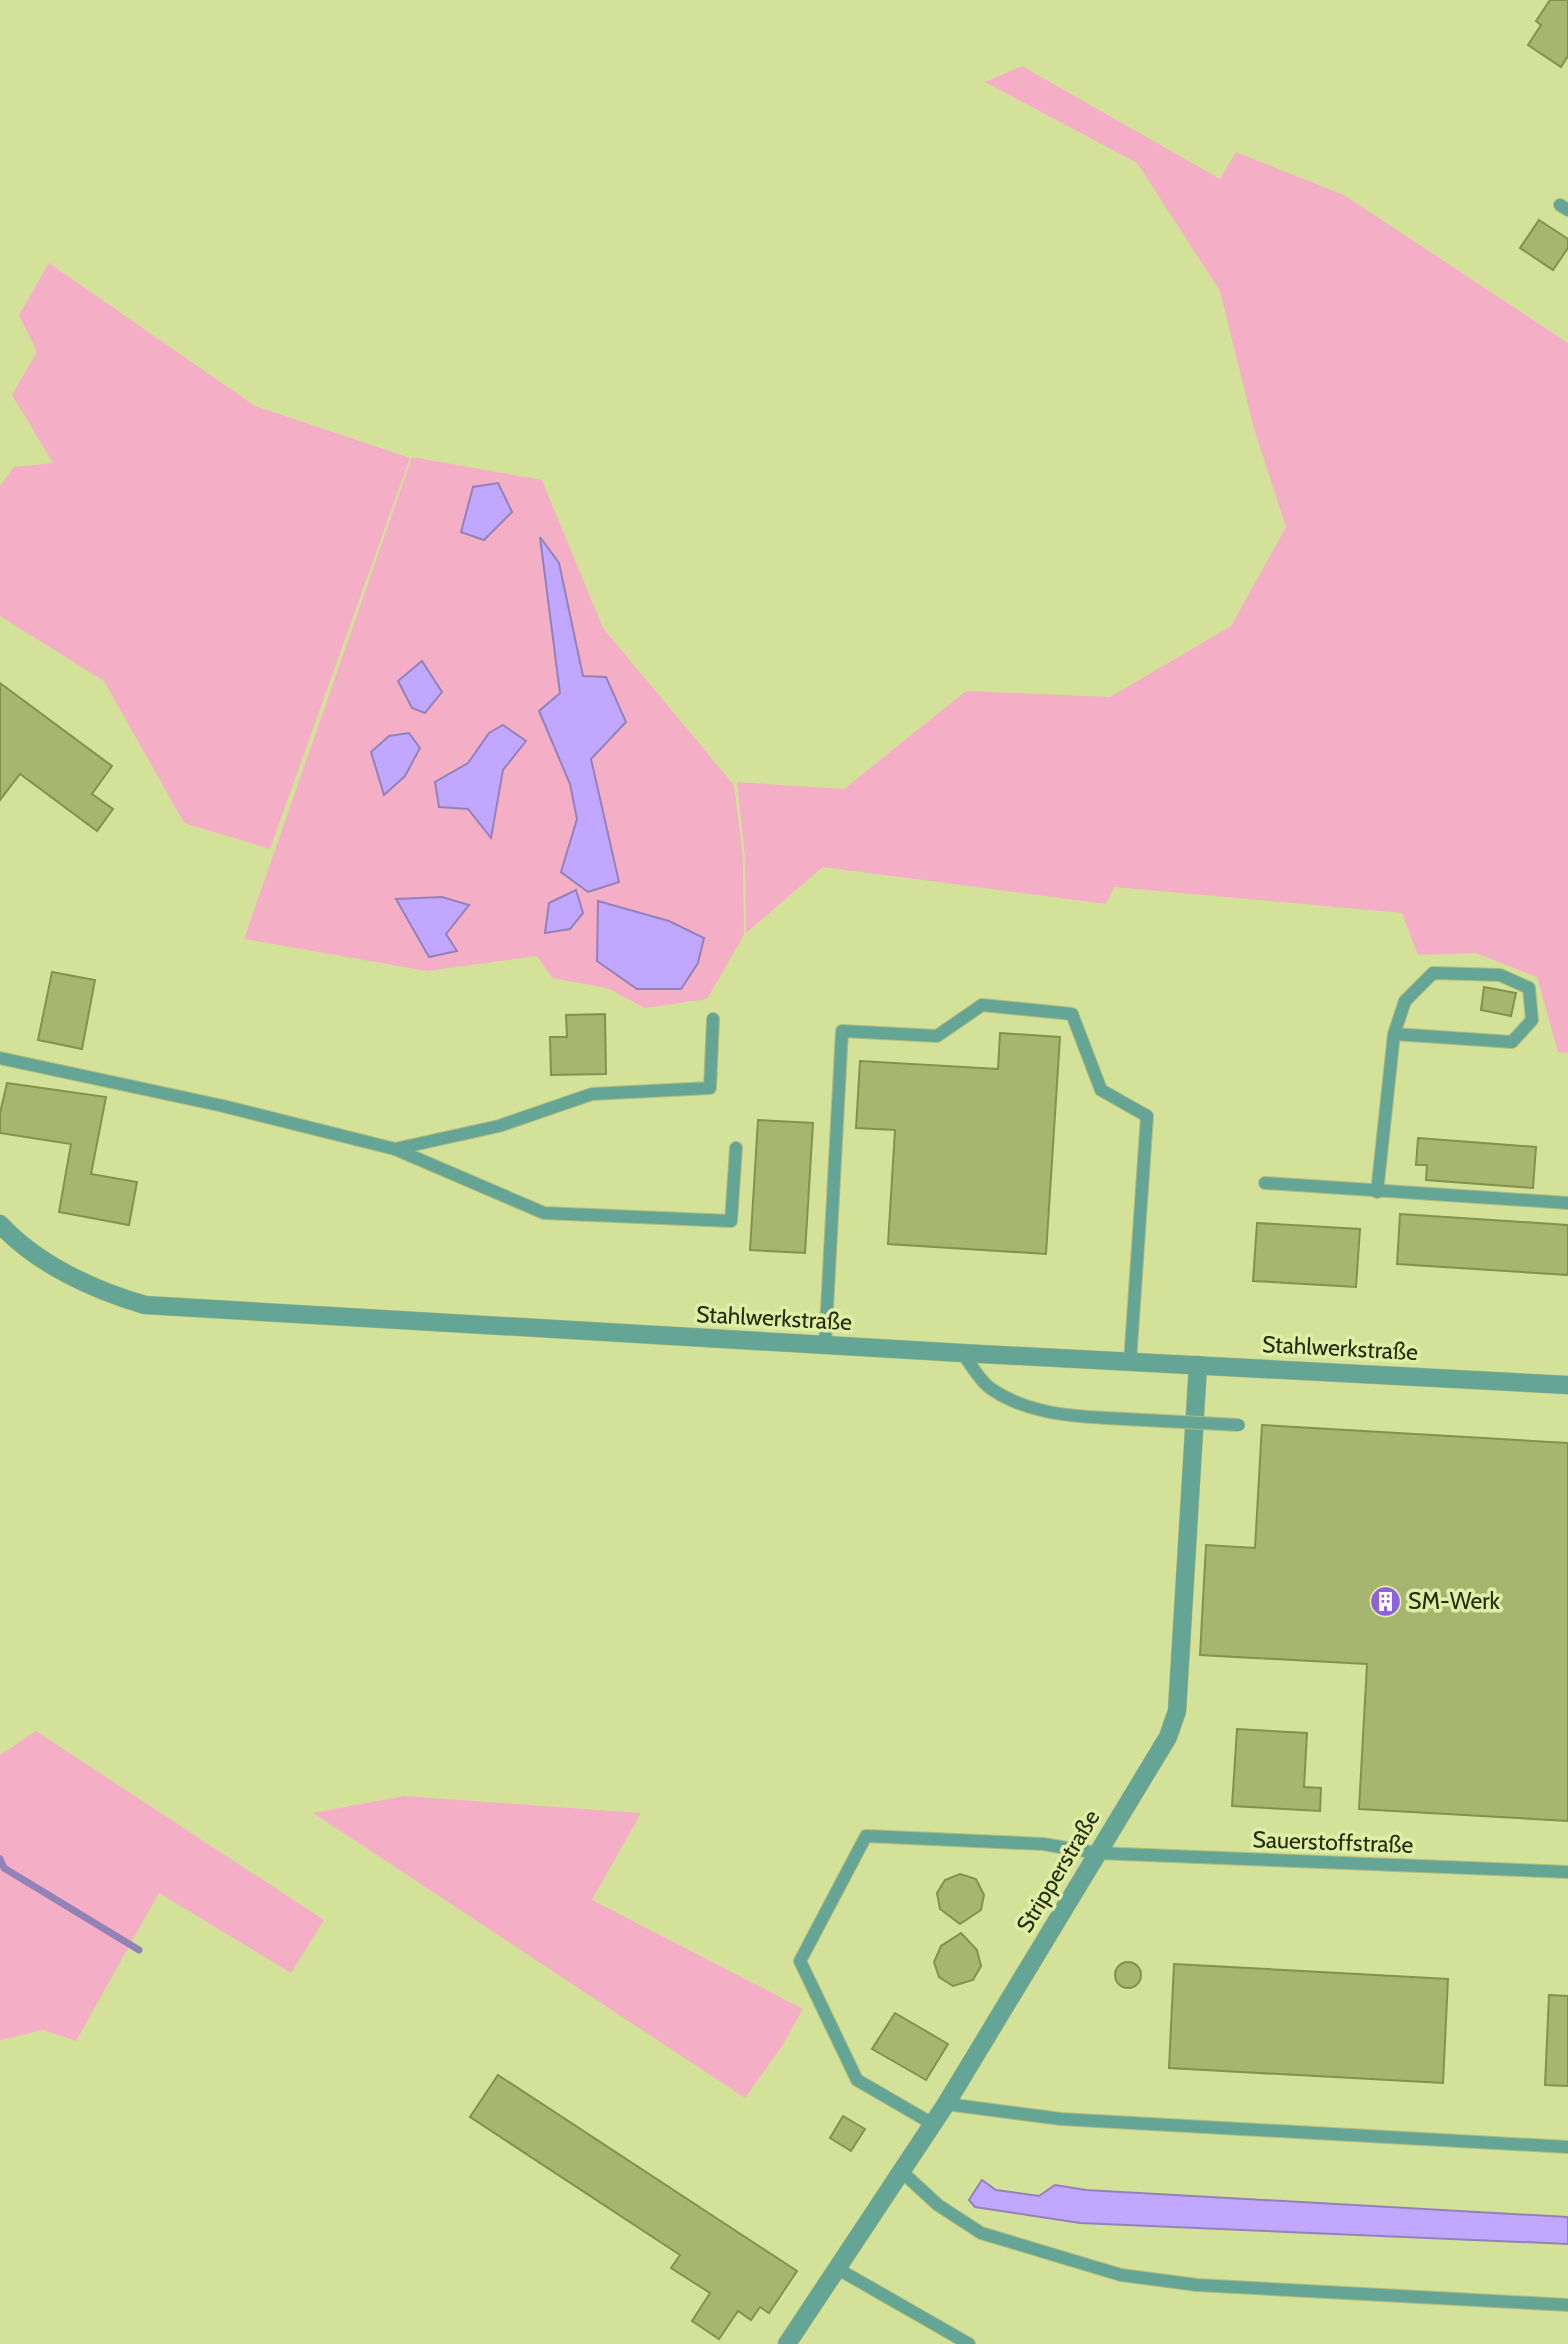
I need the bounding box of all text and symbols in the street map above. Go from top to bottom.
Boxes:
street label: Stahlwerkstraße [695,1300,853,1336]
street label: Stahlwerkstraße [1261,1330,1419,1366]
building icon: SM-Werk [1368,1584,1402,1618]
place label: SM-Werk [1408,1587,1501,1615]
street label: Stripperstraße [1010,1804,1106,1937]
street label: Sauerstoffstraße [1252,1825,1414,1859]

